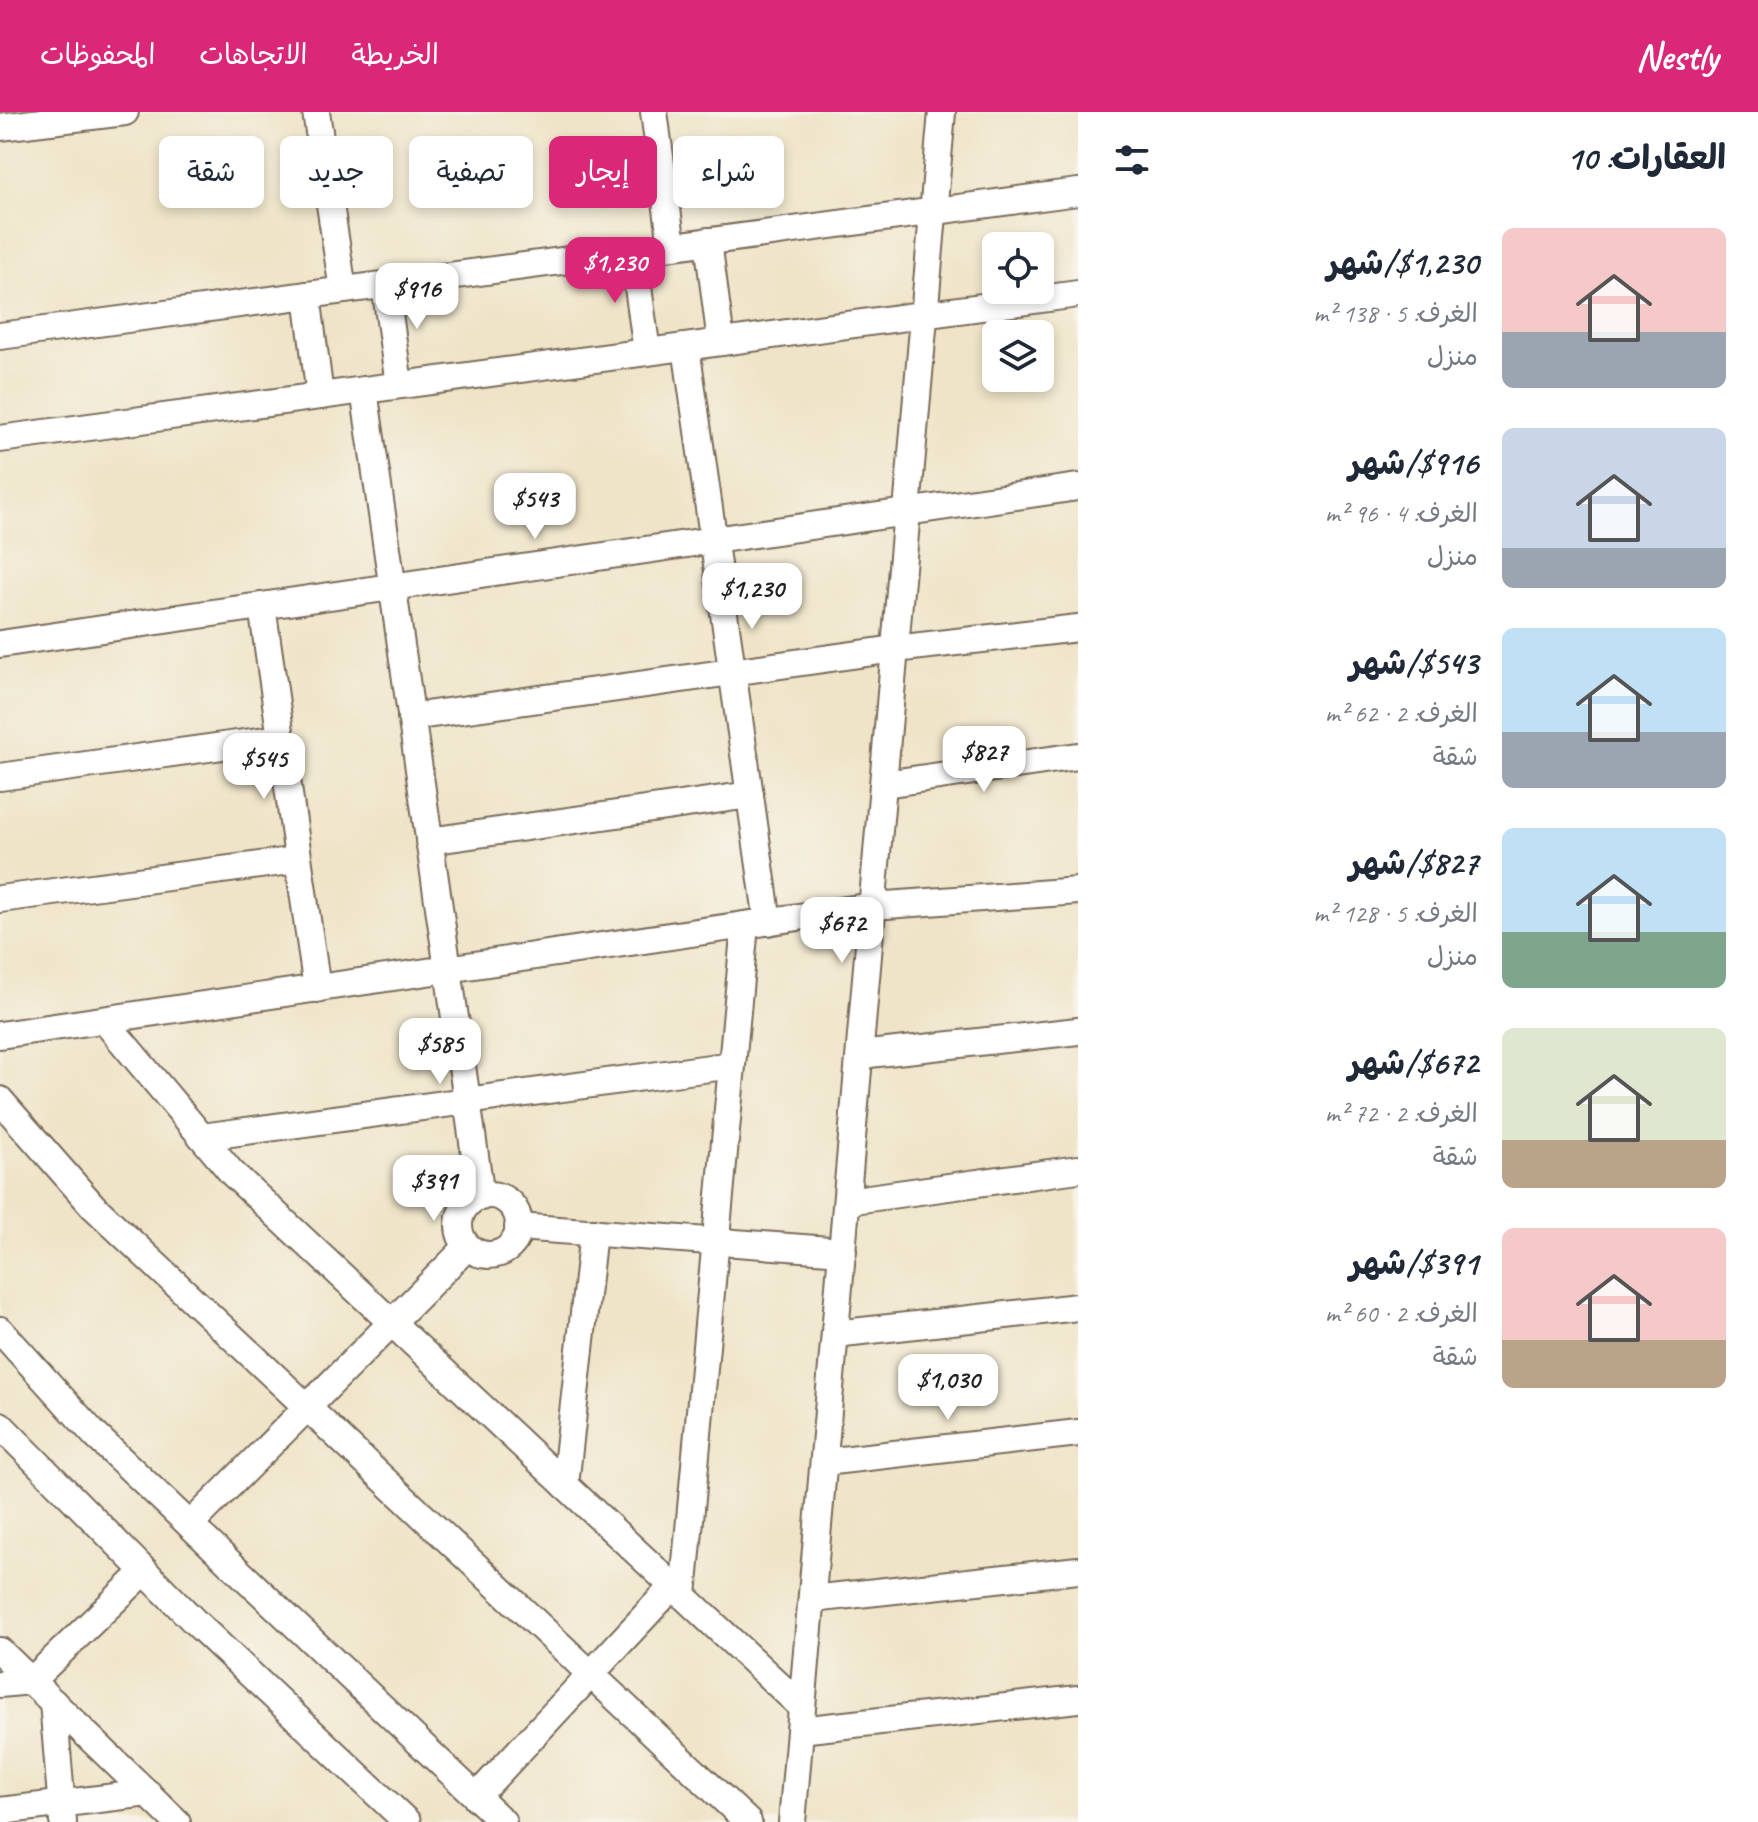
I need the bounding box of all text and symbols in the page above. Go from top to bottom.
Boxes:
text: Nestly [1636,33,1718,80]
text: المحفوظات [40,37,155,72]
text: الاتجاهات [199,37,307,72]
text: الخريطة [351,37,439,72]
chip: شقة [159,136,264,208]
chip: جديد [280,136,393,208]
chip: تصفية [409,136,533,208]
chip: إيجار [549,136,657,208]
chip: شراء [673,136,784,208]
text: العقارات: 10 [1567,136,1726,179]
icon: filters [1110,138,1154,182]
map controls [982,232,1054,392]
button: locate [982,232,1054,304]
pin: $1,230 [550,237,680,305]
text: $1,230/شهر [1327,241,1478,284]
text: $1,230 [583,246,647,279]
icon: home [1566,260,1662,356]
pin: $916 [370,263,464,331]
text: $916 [393,272,441,305]
text: الغرف: 5 · 138 m² [1313,297,1478,330]
button: layers [982,320,1054,392]
text: منزل [1427,340,1478,373]
text: $916/شهر [1349,441,1478,484]
icon: home [1566,460,1662,556]
pin: $543 [488,473,582,541]
text: $543 [512,482,558,515]
text: الغرف: 4 · 96 m² [1325,497,1478,530]
text: منزل [1427,540,1478,573]
pin: $1,230 [687,563,817,631]
text: $1,230 [720,572,784,605]
text: $543/شهر [1350,641,1478,684]
icon: home [1566,660,1662,756]
text: الغرف: 2 · 62 m² [1325,697,1478,730]
pin: $827 [937,726,1031,794]
pin: $545 [217,733,311,801]
text: $827 [961,735,1007,768]
text: شقة [1433,740,1478,773]
text: $545 [241,742,287,775]
text: $827/شهر [1349,841,1478,884]
icon: home [1566,860,1662,956]
pin: $672 [795,897,889,965]
text: الغرف: 5 · 128 m² [1313,897,1478,930]
text: $672 [818,906,866,939]
text: منزل [1427,940,1478,973]
pin: $585 [393,1018,487,1086]
text: $585 [417,1027,463,1060]
text: $672/شهر [1348,1041,1478,1084]
icon: home [1566,1060,1662,1156]
text: الغرف: 2 · 72 m² [1325,1097,1478,1130]
text: شقة [1433,1140,1478,1173]
pin: $391 [387,1155,481,1223]
text: $391 [411,1164,457,1197]
text: $391/شهر [1349,1241,1478,1284]
icon: home [1566,1260,1662,1356]
text: الغرف: 2 · 60 m² [1325,1297,1478,1330]
text: شقة [1433,1340,1478,1373]
pin: $1,030 [883,1354,1013,1422]
text: $1,030 [916,1363,980,1396]

